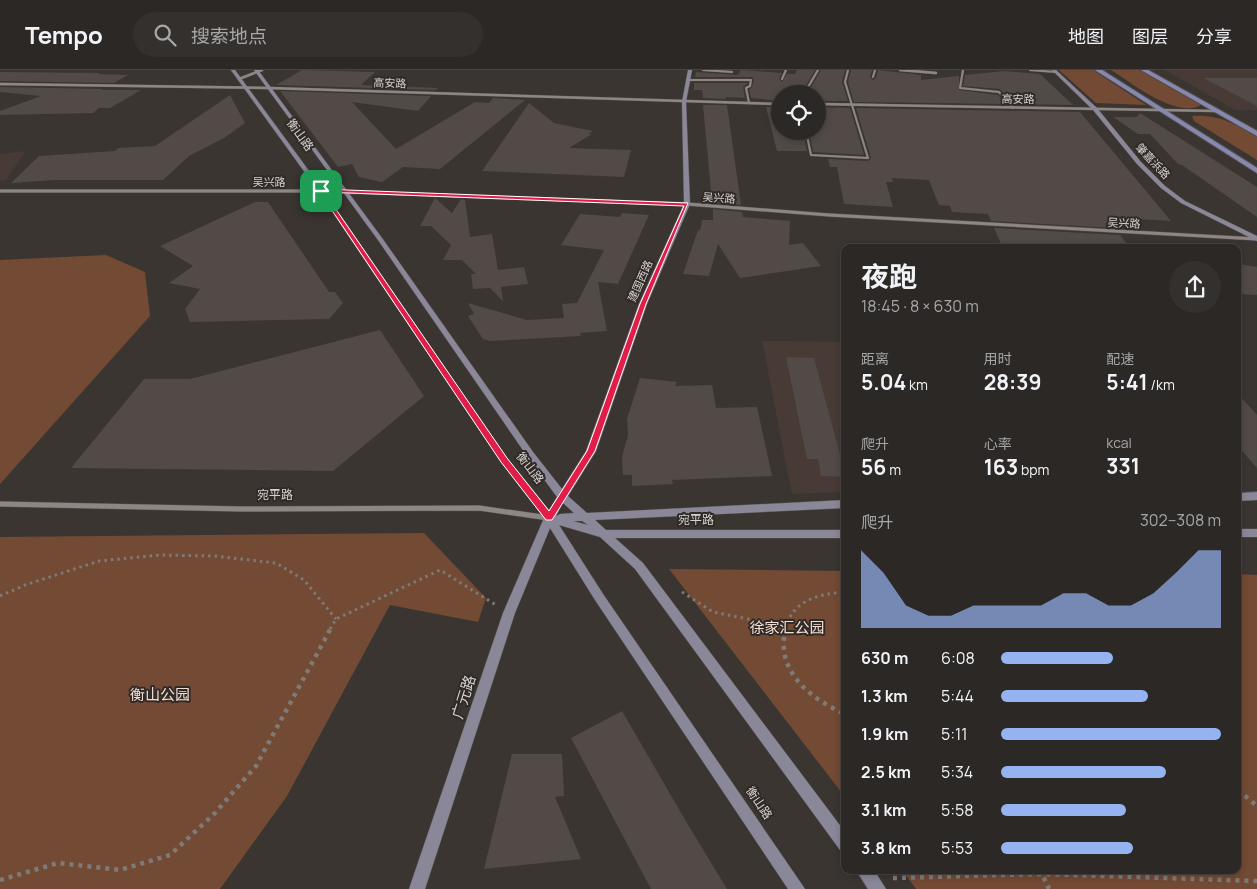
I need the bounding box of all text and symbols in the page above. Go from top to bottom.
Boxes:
search box [133,12,483,57]
text: Tempo [25,18,103,51]
icon: search [151,21,179,49]
text: 搜索地点 [191,23,267,49]
text: 地图 [1068,24,1104,48]
text: 图层 [1132,24,1168,48]
text: 分享 [1196,24,1232,48]
street label: 高安路 [373,74,407,91]
map controls [771,85,826,140]
button: locate [771,85,826,140]
street label: 高安路 [1001,91,1035,106]
street label: 衡山路 [283,115,318,154]
street label: 肇嘉浜路 [1133,139,1174,182]
pin [300,170,342,212]
street label: 吴兴路 [253,174,286,189]
icon: arrive [307,177,335,205]
street label: 吴兴路 [702,189,736,206]
street label: 吴兴路 [1107,214,1141,231]
text: 夜跑 [861,257,917,295]
street label: 建国西路 [624,258,655,304]
button: share [1169,261,1221,313]
text: 18:45 · 8 × 630 m [861,295,979,317]
text: 距离 [861,349,889,368]
text: 用时 [984,349,1012,368]
text: 配速 [1106,349,1134,368]
text: 5.04 [861,368,906,396]
text: 28:39 [984,368,1041,396]
text: 5:41 [1106,368,1148,396]
text: km [906,375,928,394]
text: /km [1148,375,1175,394]
text: kcal [1106,433,1132,452]
text: 爬升 [861,434,889,453]
text: 心率 [984,434,1012,453]
street label: 衡山路 [513,448,548,487]
text: 331 [1106,452,1140,480]
text: 56 [861,453,886,481]
text: 163 [984,453,1018,481]
text: m [886,460,901,479]
text: bpm [1018,460,1049,479]
street label: 宛平路 [257,486,293,503]
text: 302–308 m [1140,509,1221,531]
street label: 宛平路 [678,511,714,528]
text: 爬升 [861,511,893,533]
park label: 徐家汇公园 [749,617,825,638]
text: 630 m [861,647,908,669]
text: 6:08 [941,647,975,669]
street label: 广元路 [447,672,480,721]
park label: 衡山公园 [130,684,190,705]
text: 1.3 km [861,685,908,707]
text: 5:44 [941,685,974,707]
text: 1.9 km [861,723,908,745]
text: 5:11 [941,723,968,745]
text: 2.5 km [861,761,911,783]
text: 5:34 [941,761,973,783]
street label: 衡山路 [742,783,777,822]
text: 3.1 km [861,799,906,821]
text: 5:58 [941,799,974,821]
text: 3.8 km [861,837,911,859]
text: 5:53 [941,837,973,859]

